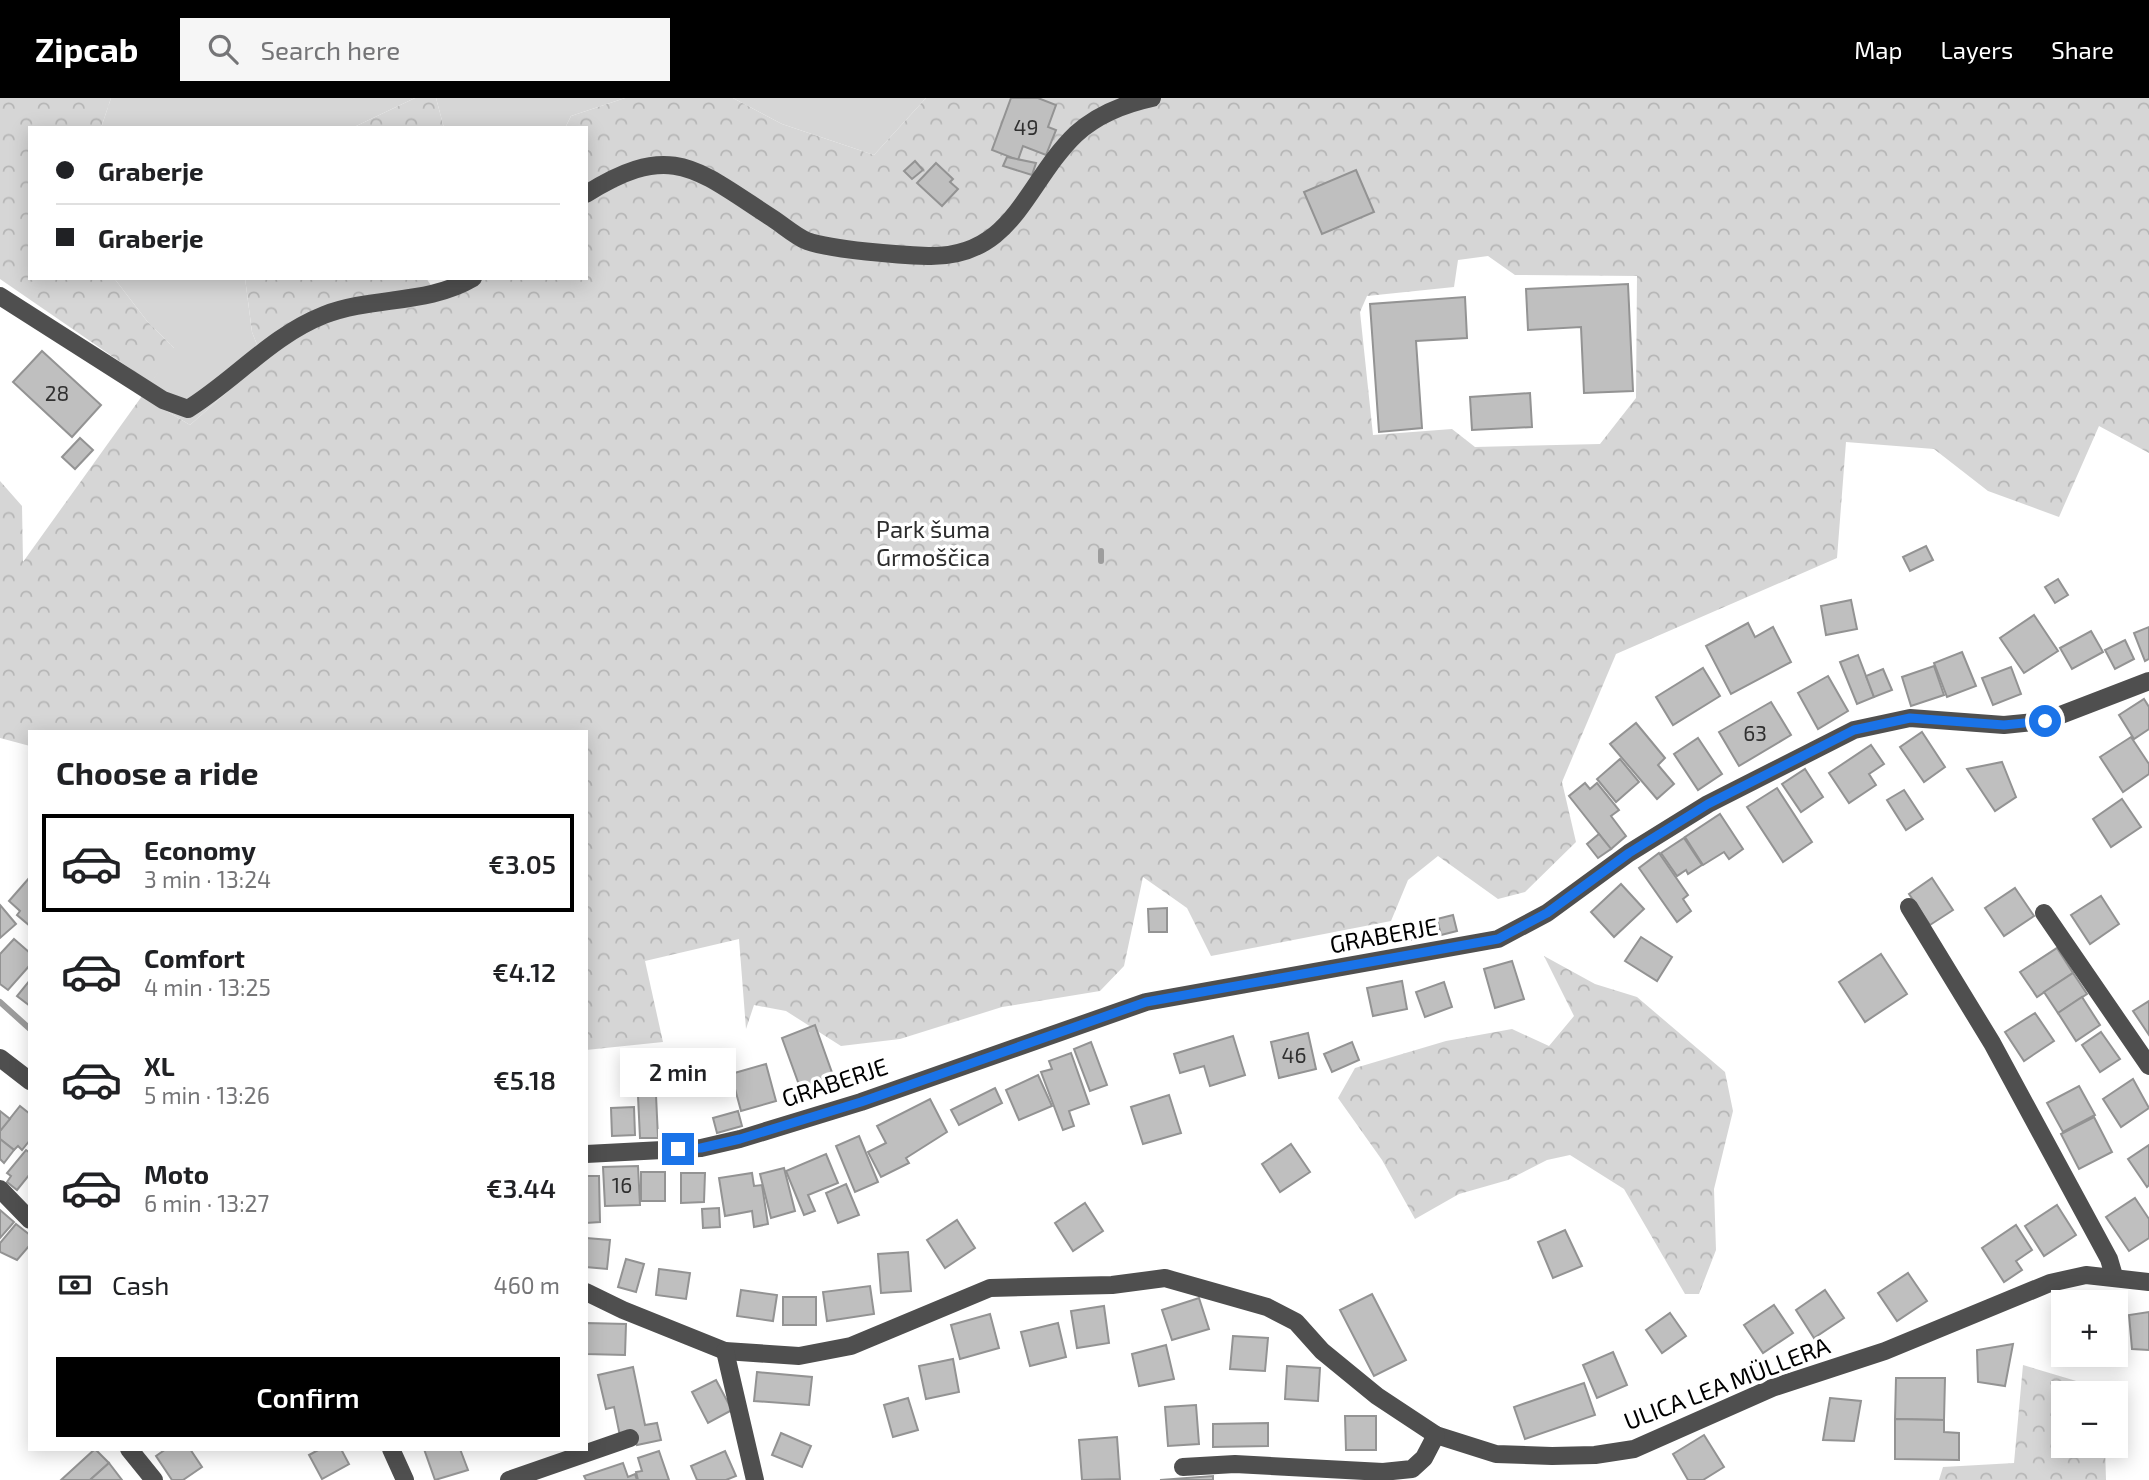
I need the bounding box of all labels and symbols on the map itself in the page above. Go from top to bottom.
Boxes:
house number: 49 [1014,114,1038,139]
house number: 28 [45,380,69,405]
park label: Park šuma Grmoščica [876,514,990,571]
route start [2029,705,2061,737]
house number: 63 [1743,720,1767,745]
street label: GRABERJE [1327,911,1440,958]
house number: 46 [1282,1042,1306,1067]
callout: 2 min [620,1048,736,1096]
street label: GRABERJE [778,1051,891,1112]
route end [662,1133,694,1165]
house number: 16 [612,1172,632,1197]
street label: ULICA LEA MÜLLERA [1619,1330,1834,1435]

